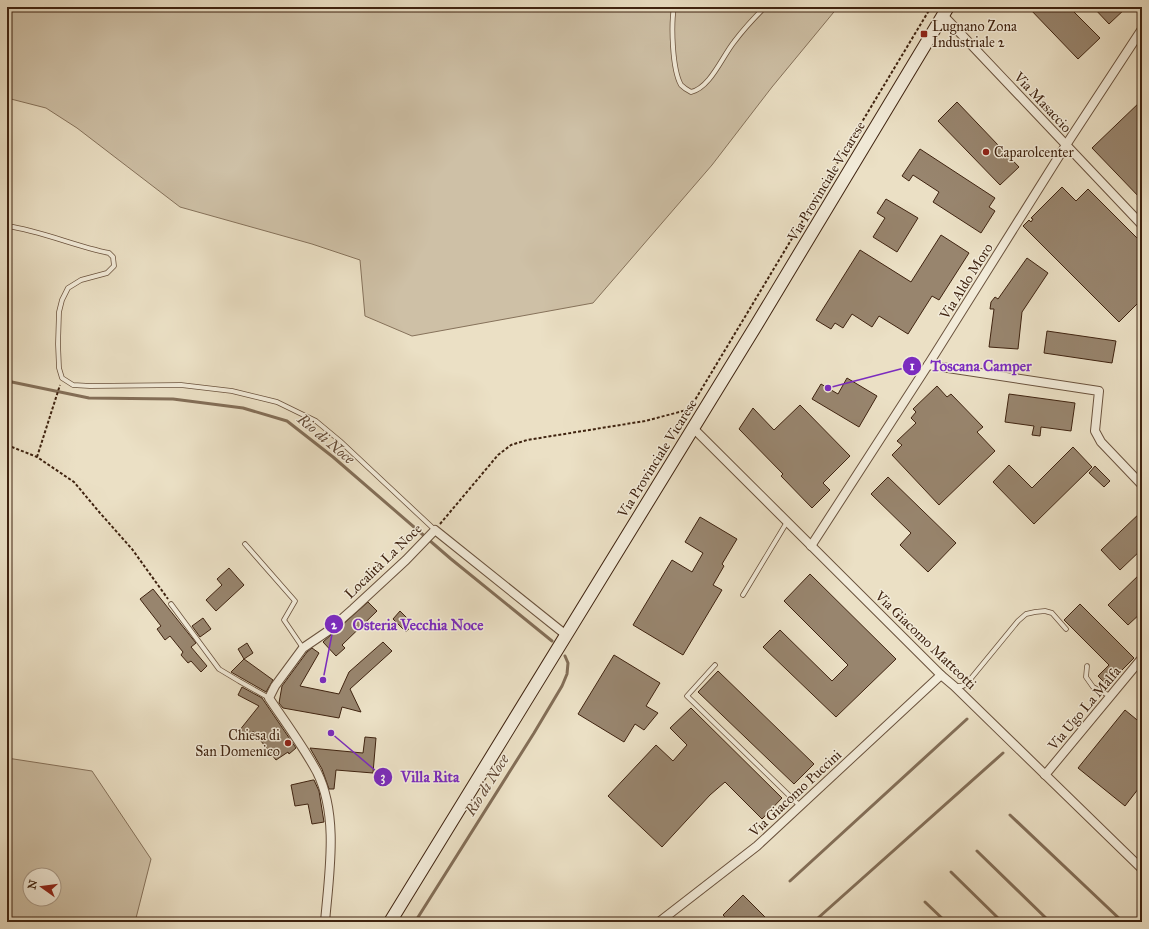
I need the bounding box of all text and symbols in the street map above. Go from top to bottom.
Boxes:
place label: Lugnano Zona Industriale 2 [932,18,1017,51]
marker: Lugnano Zona Industriale 2 [919,29,929,39]
street label: Via Masaccio [1010,68,1075,136]
street label: Via Provinciale Vicarese [784,118,869,245]
place label: Caparolcenter [994,144,1074,161]
marker: Caparolcenter [981,147,991,157]
street label: Via Aldo Moro [936,240,997,323]
callout: Toscana Camper [902,352,1040,379]
text: Toscana Camper [929,357,1032,376]
text: 1 [910,359,915,373]
street label: Via Provinciale Vicarese [614,396,701,521]
water label: Rio di Noce [293,409,358,468]
street label: Località La Noce [341,520,426,602]
street label: Via Giacomo Matteotti [871,587,980,693]
callout: Osteria Vecchia Noce [324,611,491,638]
text: Osteria Vecchia Noce [353,616,484,634]
text: 2 [331,618,338,632]
street label: Via Ugo La Malfa [1044,663,1124,754]
place label: Chiesa di San Domenico [195,727,280,760]
marker: Chiesa di San Domenico [283,738,293,748]
street label: Via Giacomo Puccini [745,746,845,841]
water label: Rio di Noce [461,751,513,820]
callout: Villa Rita [373,763,467,790]
text: Villa Rita [400,768,460,786]
text: 3 [381,770,386,785]
north arrow [22,867,62,907]
text: N [25,878,40,891]

